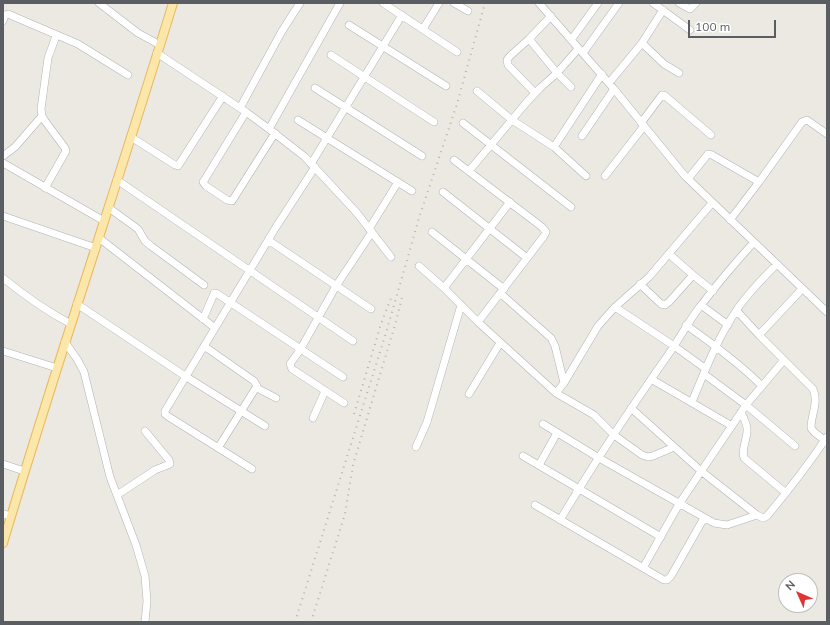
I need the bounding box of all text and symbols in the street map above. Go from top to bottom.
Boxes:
scale bar [690,12,778,38]
text: 100 m [695,19,730,34]
north arrow [778,573,818,613]
text: N [782,577,798,593]

